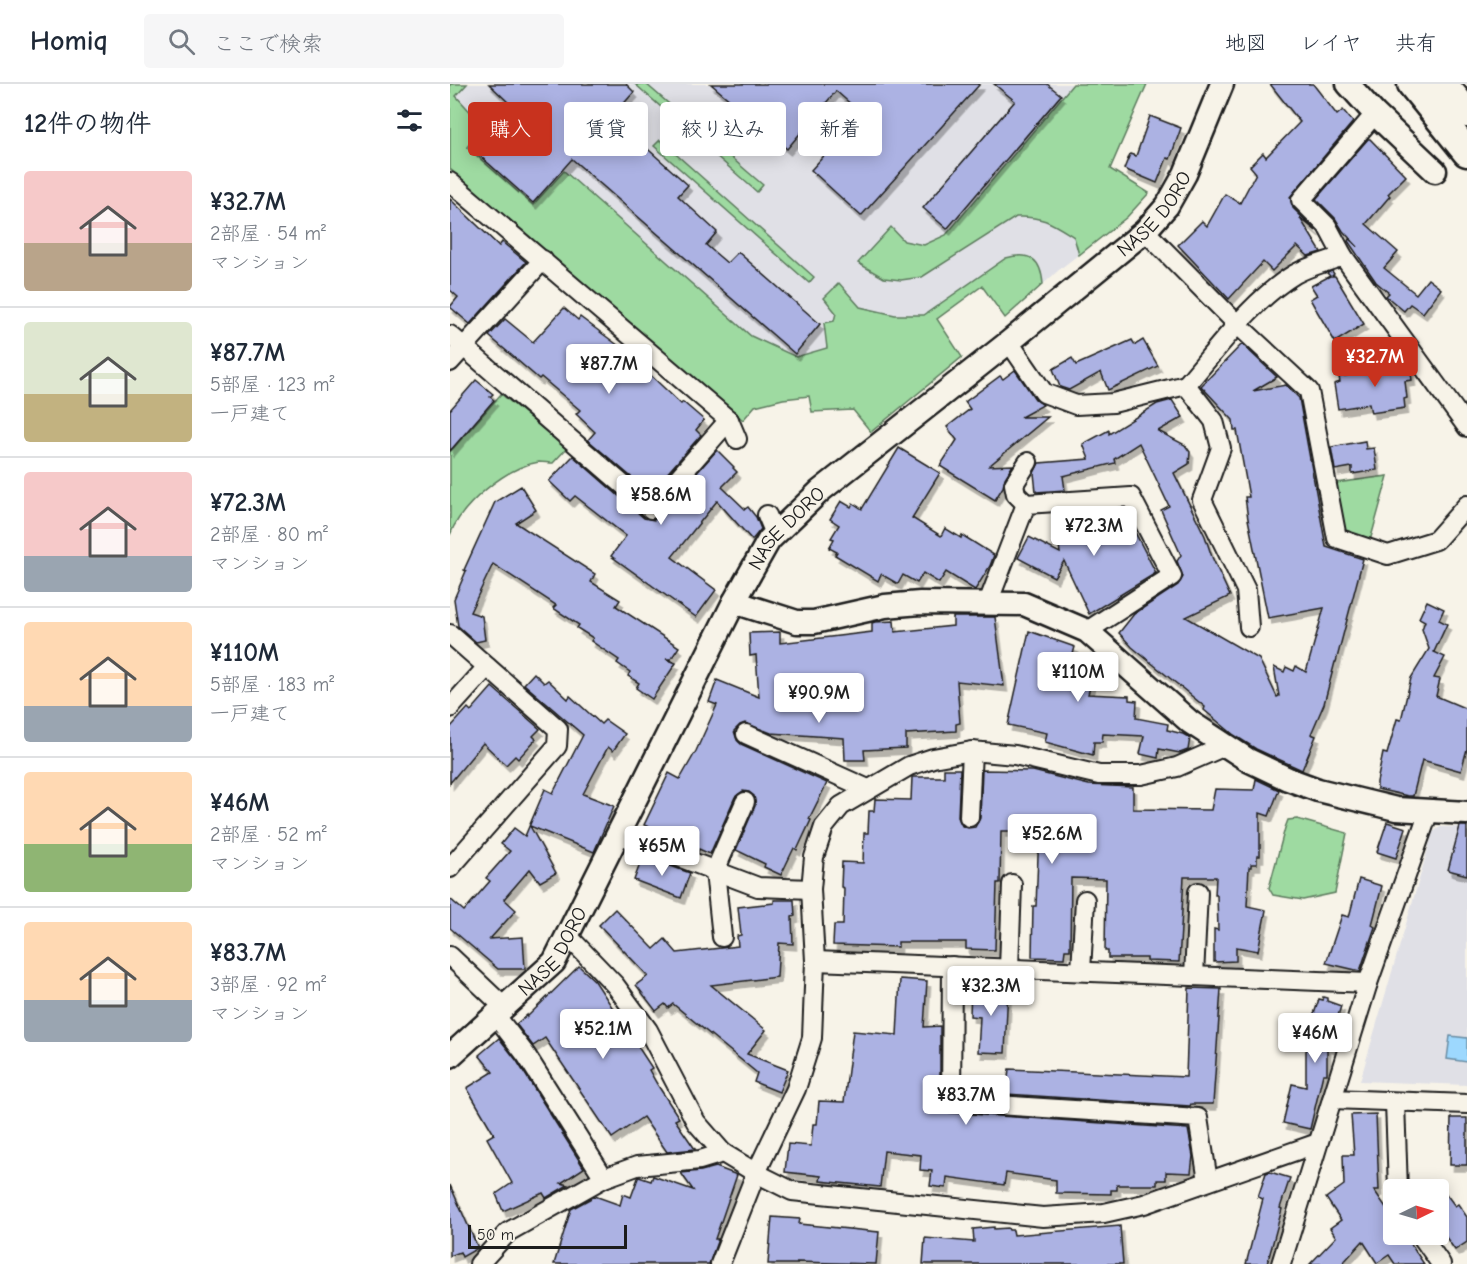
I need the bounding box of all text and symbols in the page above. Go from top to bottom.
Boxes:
search box [144,14,564,68]
text: Homiq [30,25,108,57]
icon: search [165,25,198,58]
text: ここで検索 [213,31,323,57]
text: 地図 [1225,31,1267,55]
text: レイヤ [1300,31,1362,55]
text: 共有 [1395,31,1437,55]
chip: 購入 [468,102,552,156]
chip: 賃貸 [564,102,648,156]
chip: 絞り込み [660,102,786,156]
chip: 新着 [798,102,882,156]
icon: filters [393,104,426,137]
text: 12件の物件 [24,109,151,139]
street label: NASE DORO [1112,167,1196,261]
text: ¥32.7M [210,187,286,217]
icon: home [72,195,144,267]
text: 2部屋 · 54 m² [210,222,326,245]
text: マンション [210,251,309,274]
pin: ¥32.7M [1326,337,1424,388]
text: ¥87.7M [210,338,285,368]
pin: ¥87.7M [560,344,658,395]
text: ¥32.7M [1346,345,1404,368]
icon: home [72,346,144,418]
text: ¥87.7M [580,352,638,375]
text: 5部屋 · 123 m² [210,373,334,396]
text: 一戸建て [210,402,290,425]
pin: ¥58.6M [612,475,710,526]
street label: NASE DORO [743,481,829,574]
text: ¥58.6M [631,483,691,506]
text: ¥72.3M [210,488,286,518]
icon: home [72,496,144,568]
pin: ¥72.3M [1045,506,1143,557]
text: ¥72.3M [1065,514,1123,537]
text: 2部屋 · 80 m² [210,523,328,546]
text: マンション [210,552,309,575]
text: ¥110M [210,638,279,668]
icon: home [72,646,144,718]
pin: ¥110M [1036,652,1120,703]
text: ¥110M [1051,660,1105,683]
text: 5部屋 · 183 m² [210,673,334,696]
pin: ¥90.9M [770,673,868,724]
text: ¥90.9M [788,681,850,704]
text: 一戸建て [210,702,290,725]
text: ¥46M [210,788,270,818]
icon: home [72,796,144,868]
pin: ¥52.6M [1003,814,1101,865]
text: ¥52.6M [1022,822,1082,845]
text: 2部屋 · 52 m² [210,823,327,846]
pin: ¥65M [626,826,698,877]
text: ¥65M [638,834,686,857]
text: マンション [210,852,309,875]
street label: NASE DORO [513,903,591,1000]
text: ¥83.7M [210,938,286,968]
icon: home [72,946,144,1018]
pin: ¥32.3M [942,966,1040,1017]
text: 3部屋 · 92 m² [210,973,326,996]
text: ¥32.3M [961,974,1021,997]
text: マンション [210,1002,309,1025]
pin: ¥52.1M [554,1009,652,1060]
pin: ¥46M [1279,1013,1351,1064]
text: ¥52.1M [574,1017,632,1040]
text: ¥46M [1292,1021,1338,1044]
pin: ¥83.7M [917,1075,1015,1126]
text: ¥83.7M [937,1083,995,1106]
north arrow [1383,1179,1449,1245]
map controls [1383,1179,1449,1245]
scale bar [468,1222,627,1250]
text: 50 m [477,1226,514,1244]

